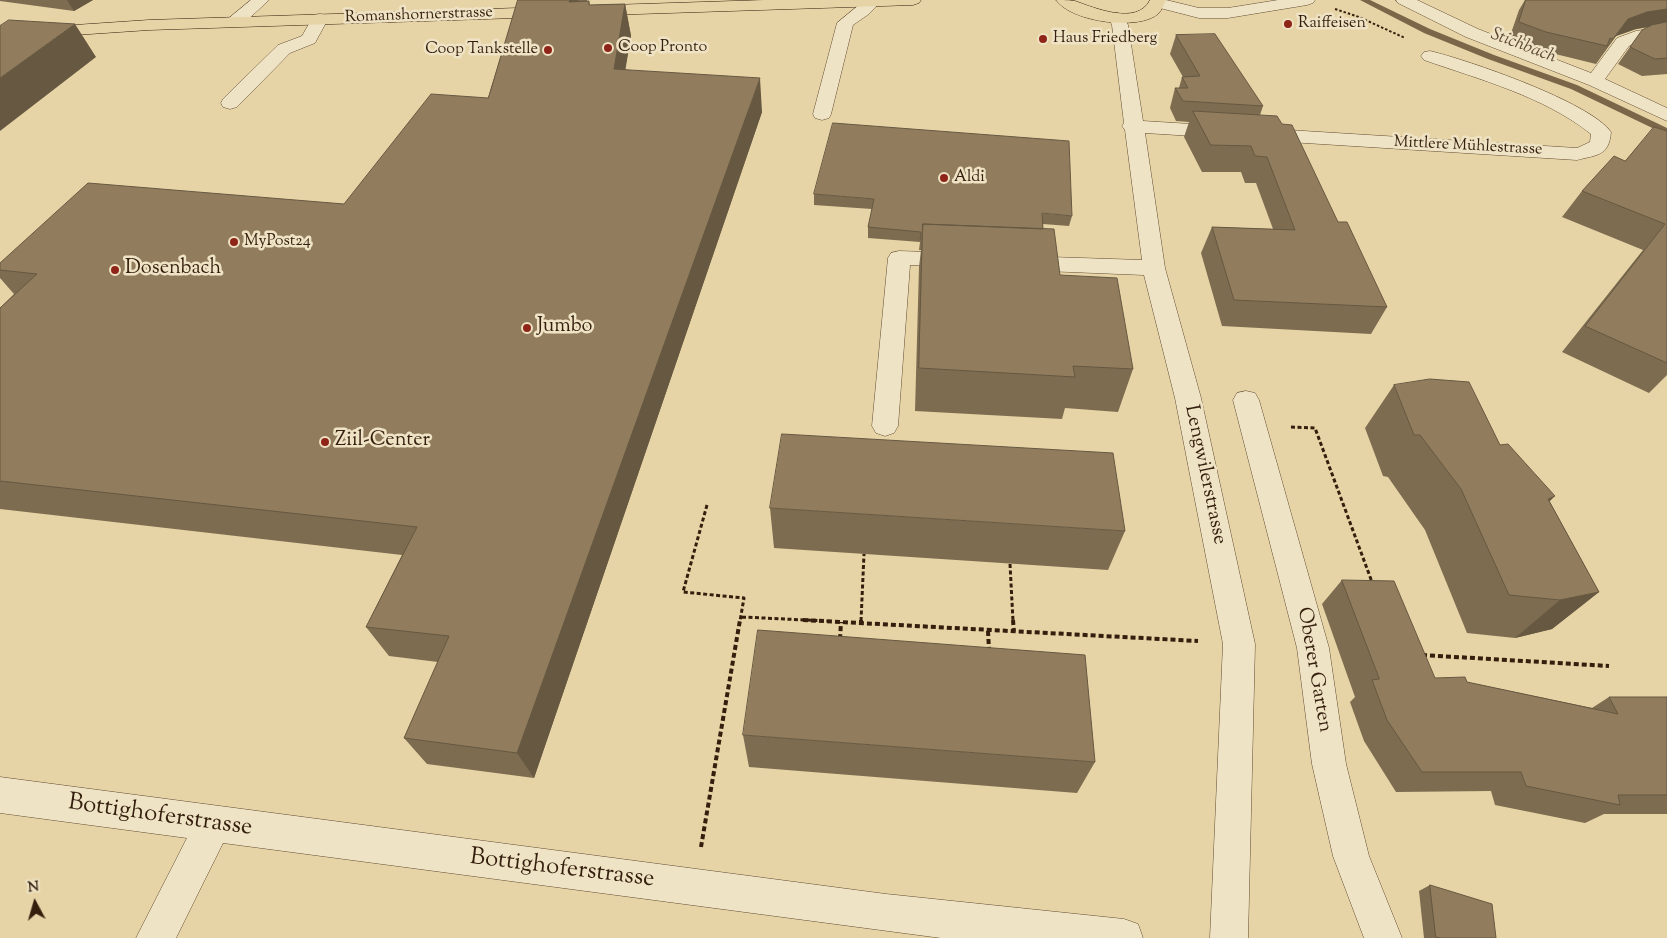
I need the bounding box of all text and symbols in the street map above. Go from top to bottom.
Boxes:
street label: Romanshornerstrasse [345,4,493,28]
place label: Raiffeisen [1298,14,1366,34]
marker: Raiffeisen [1282,18,1294,30]
water label: Stichbach [1487,25,1559,69]
place label: Haus Friedberg [1053,29,1157,49]
marker: Haus Friedberg [1037,33,1049,45]
place label: Coop Pronto [618,38,707,58]
place label: Coop Tankstelle [425,40,538,60]
marker: Coop Pronto [602,42,614,54]
marker: Coop Tankstelle [542,44,554,56]
street label: Mittlere Mühlestrasse [1393,134,1543,160]
place label: Aldi [954,168,985,188]
marker: Aldi [938,172,950,184]
place label: MyPost24 [244,232,311,252]
marker: MyPost24 [228,236,240,248]
place label: Dosenbach [125,258,221,282]
marker: Dosenbach [109,264,121,276]
place label: Jumbo [537,316,593,340]
marker: Jumbo [521,322,533,334]
street label: Lengwilerstrasse [1177,403,1231,547]
place label: Ziil-Center [335,430,430,454]
marker: Ziil-Center [319,436,331,448]
street label: Oberer Garten [1290,606,1336,734]
street label: Bottighoferstrasse [66,790,254,844]
street label: Bottighoferstrasse [468,844,656,896]
north arrow [10,878,60,928]
text: N [27,878,40,899]

